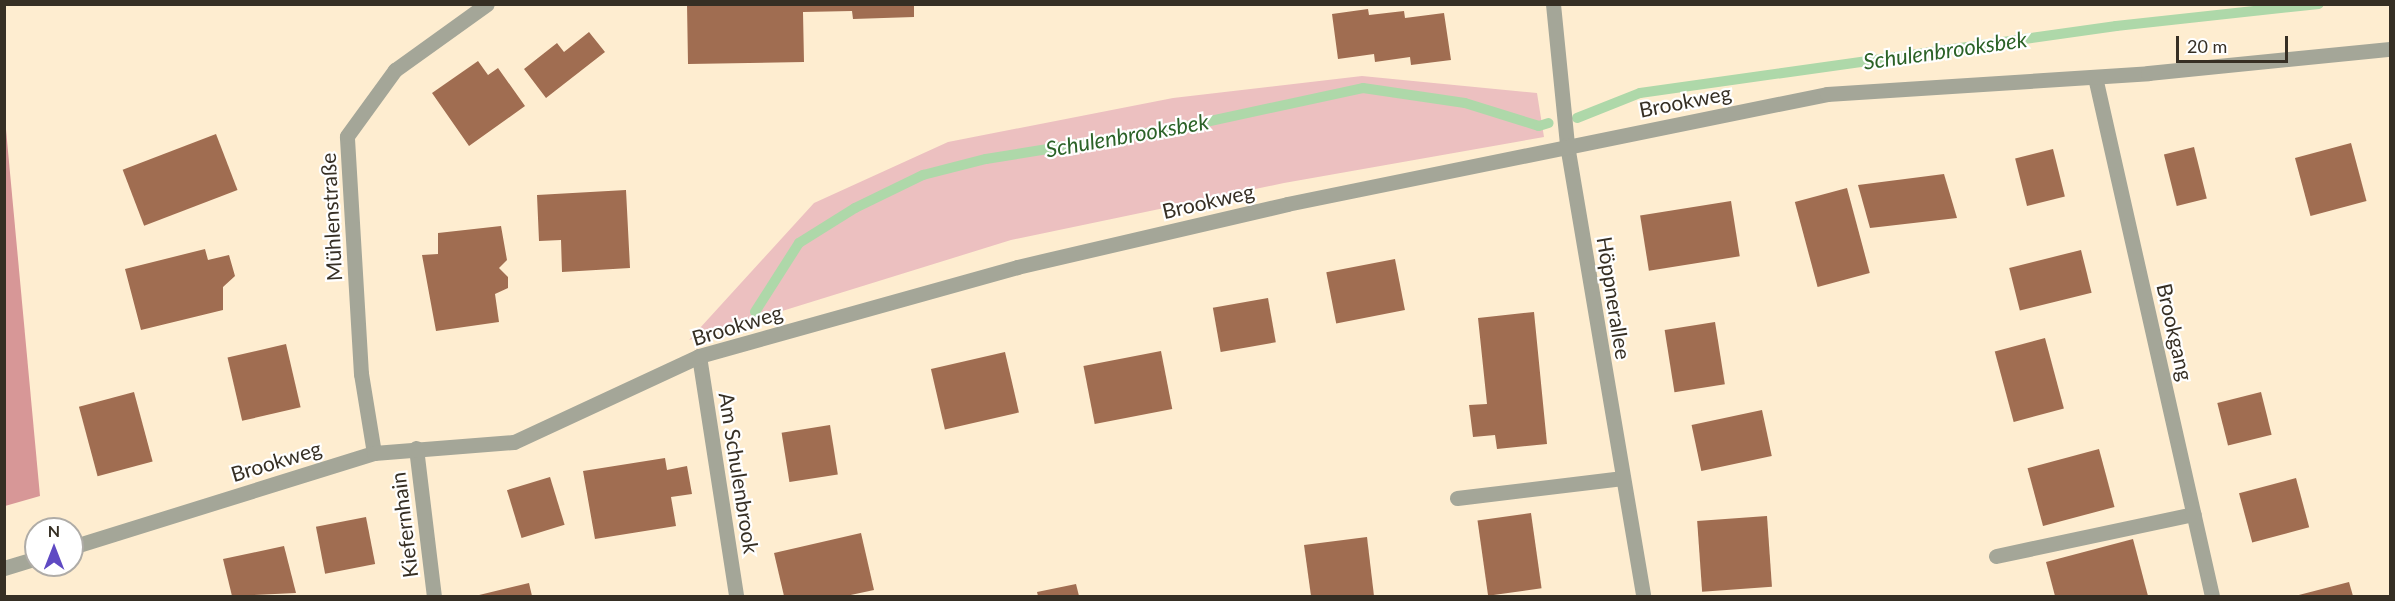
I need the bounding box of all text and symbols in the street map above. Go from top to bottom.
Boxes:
scale bar [2179,24,2292,62]
water label: Schulenbrooksbek [1861,25,2029,75]
text: 20 m [2187,35,2227,57]
street label: Brookweg [1637,80,1733,122]
water label: Schulenbrooksbek [1043,108,1211,162]
street label: Mühlenstraße [315,152,347,282]
street label: Brookweg [1160,178,1256,224]
street label: Höppnerallee [1592,235,1636,361]
street label: Brookgang [2152,281,2198,383]
street label: Brookweg [689,299,785,351]
street label: Am Schulenbrook [714,391,764,555]
street label: Brookweg [228,435,324,487]
street label: Kiefernhain [385,471,423,579]
north arrow [24,517,84,577]
text: N [48,521,60,540]

